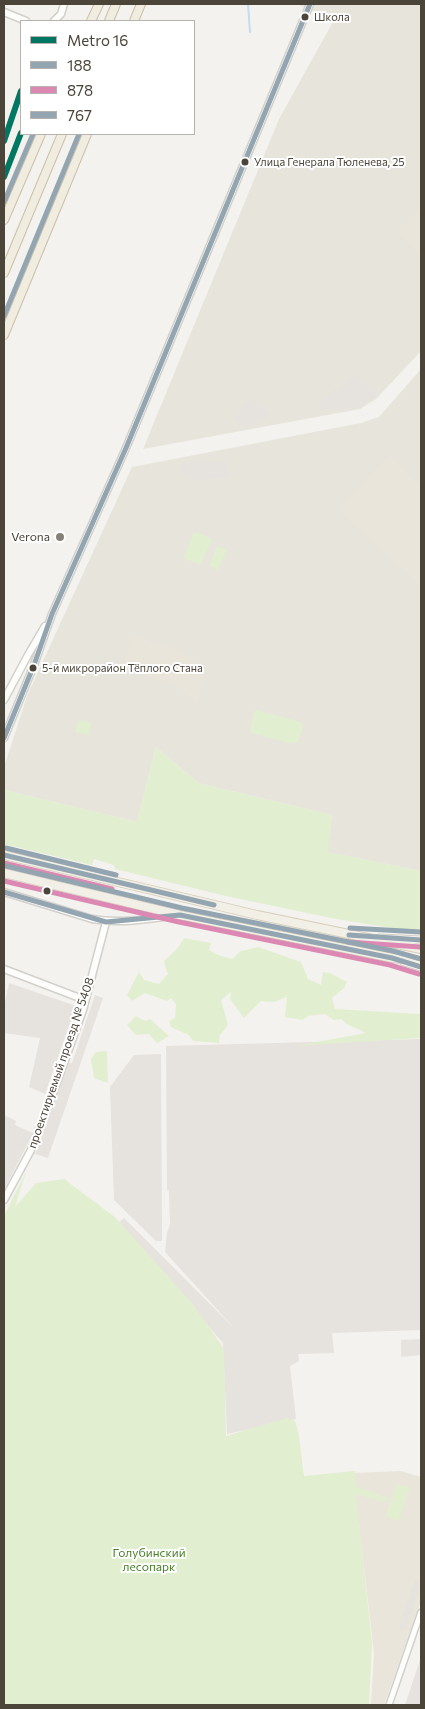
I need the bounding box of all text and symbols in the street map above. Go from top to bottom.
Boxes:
place label: Школа [314,10,350,24]
marker: Школа [300,12,310,22]
legend [20,20,195,135]
text: Metro 16 [67,31,128,49]
text: 188 [67,56,92,74]
text: 878 [67,81,93,99]
text: 767 [67,106,92,124]
place label: Улица Генерала Тюленева, 25 [254,155,405,169]
marker: Улица Генерала Тюленева, 25 [240,157,250,167]
place label: Verona [11,530,50,544]
marker: Verona [54,531,66,543]
place label: 5-й микрорайон Тёплого Стана [42,661,203,675]
marker: 5-й микрорайон Тёплого Стана [28,663,38,673]
unlabelled marker [42,886,52,896]
street label: проектируемый проезд № 5408 [25,976,97,1150]
park label: Голубинский лесопарк [112,1546,186,1574]

